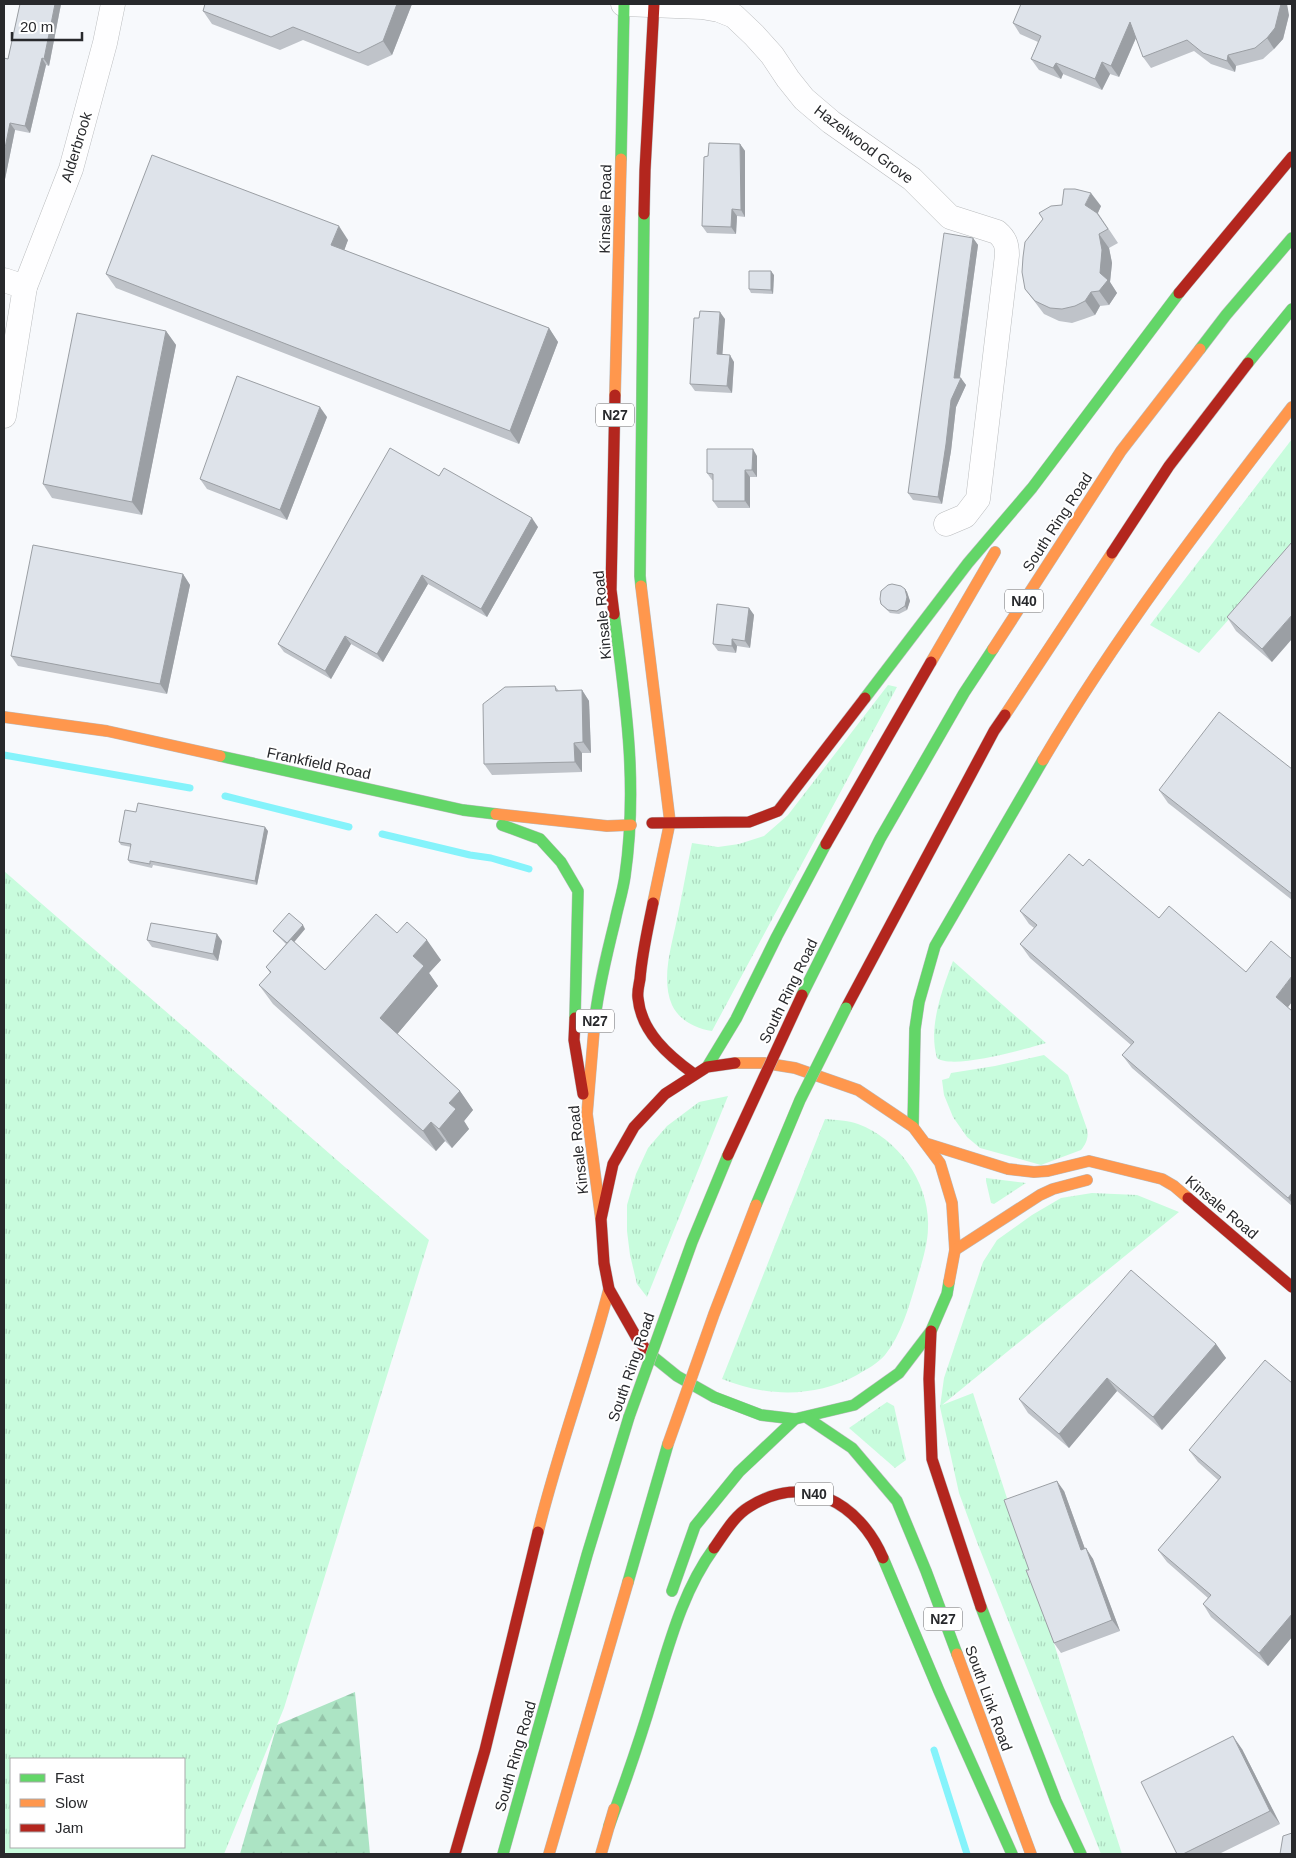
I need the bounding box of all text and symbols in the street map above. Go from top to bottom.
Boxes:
scale bar [12,10,82,42]
text: 20 m [20,18,53,35]
street label: Hazelwood Grove [811,101,917,187]
street label: Alderbrook [57,109,95,184]
street label: Kinsale Road [596,164,614,254]
road number: N27 [596,404,634,426]
street label: South Ring Road [1019,469,1095,575]
street label: Kinsale Road [590,570,614,660]
road number: N40 [1005,590,1043,612]
street label: Frankfield Road [265,744,373,782]
street label: South Ring Road [755,936,821,1046]
road number: N27 [576,1009,614,1032]
street label: Kinsale Road [565,1105,591,1195]
street label: Kinsale Road [1182,1172,1262,1242]
street label: South Ring Road [604,1310,658,1424]
road number: N40 [795,1482,833,1506]
road number: N27 [924,1608,962,1630]
street label: South Link Road [962,1643,1016,1753]
street label: South Ring Road [491,1699,539,1813]
legend [10,1758,185,1848]
text: Fast [55,1769,85,1786]
text: Slow [55,1794,88,1811]
text: Jam [55,1819,83,1836]

